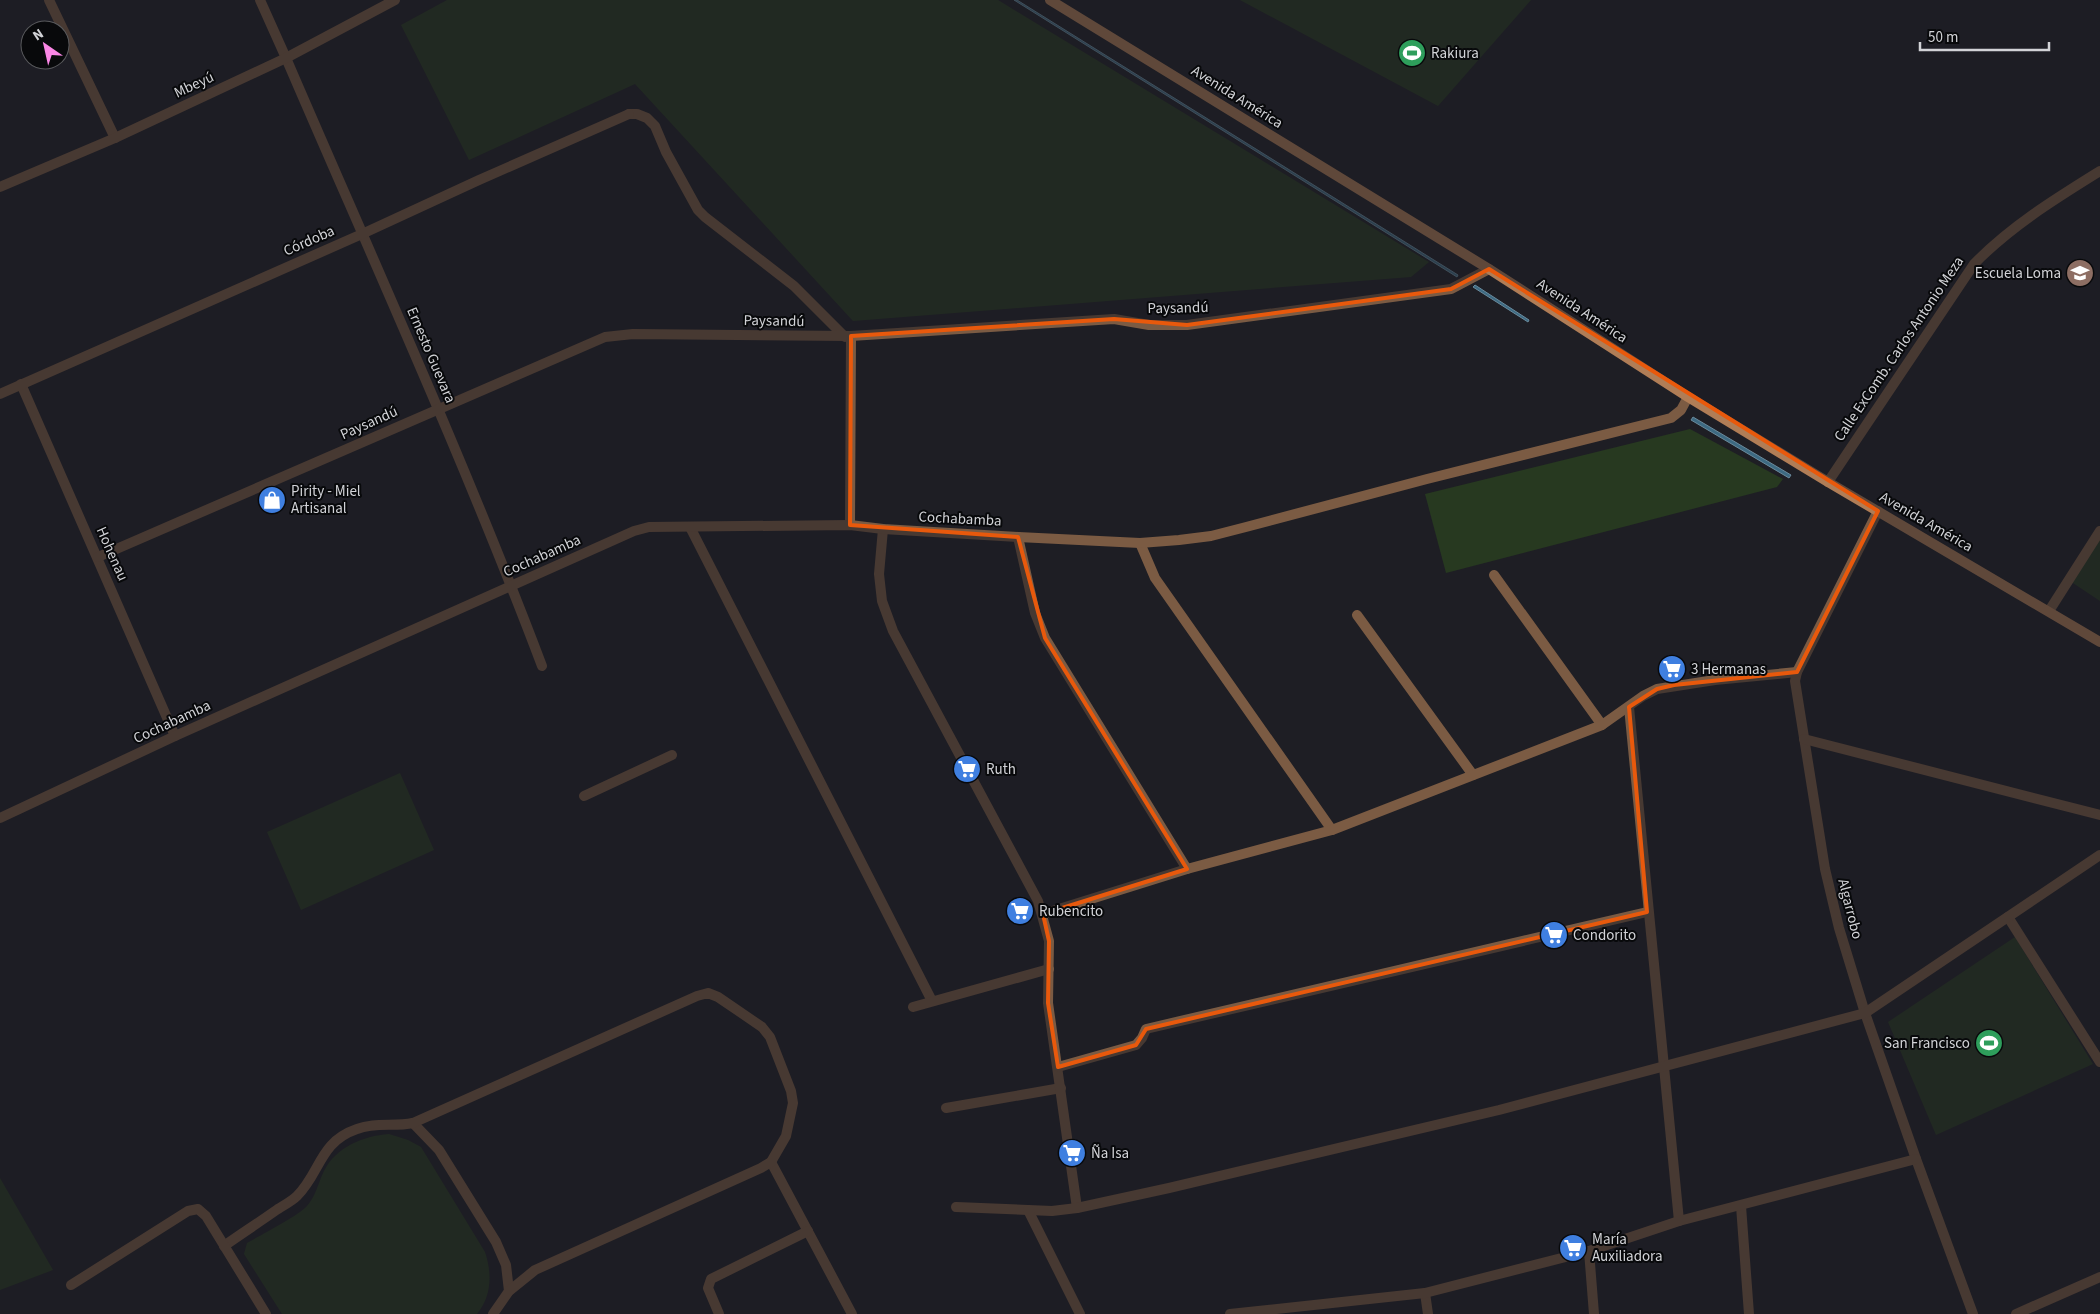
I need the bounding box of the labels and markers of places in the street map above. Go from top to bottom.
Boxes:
sports icon: Rakiura [1397,38,1427,68]
place label: Rakiura [1431,43,1479,64]
school or university icon: Escuela Loma [2065,258,2095,288]
place label: Escuela Loma [1975,263,2061,284]
place label: Pirity - Miel Artisanal [291,481,361,519]
shop icon: Pirity - Miel Artisanal [257,485,287,515]
supermarket icon: 3 Hermanas [1657,654,1687,684]
place label: 3 Hermanas [1691,659,1766,680]
supermarket icon: Ruth [952,754,982,784]
place label: Ruth [986,759,1016,780]
supermarket icon: Rubencito [1005,896,1035,926]
place label: Rubencito [1039,901,1103,922]
supermarket icon: Condorito [1539,920,1569,950]
place label: Condorito [1573,925,1636,946]
sports icon: San Francisco [1974,1028,2004,1058]
place label: San Francisco [1884,1033,1970,1054]
supermarket icon: Ña Isa [1057,1138,1087,1168]
place label: Ña Isa [1091,1143,1129,1164]
place label: María Auxiliadora [1592,1229,1663,1267]
supermarket icon: María Auxiliadora [1558,1233,1588,1263]

